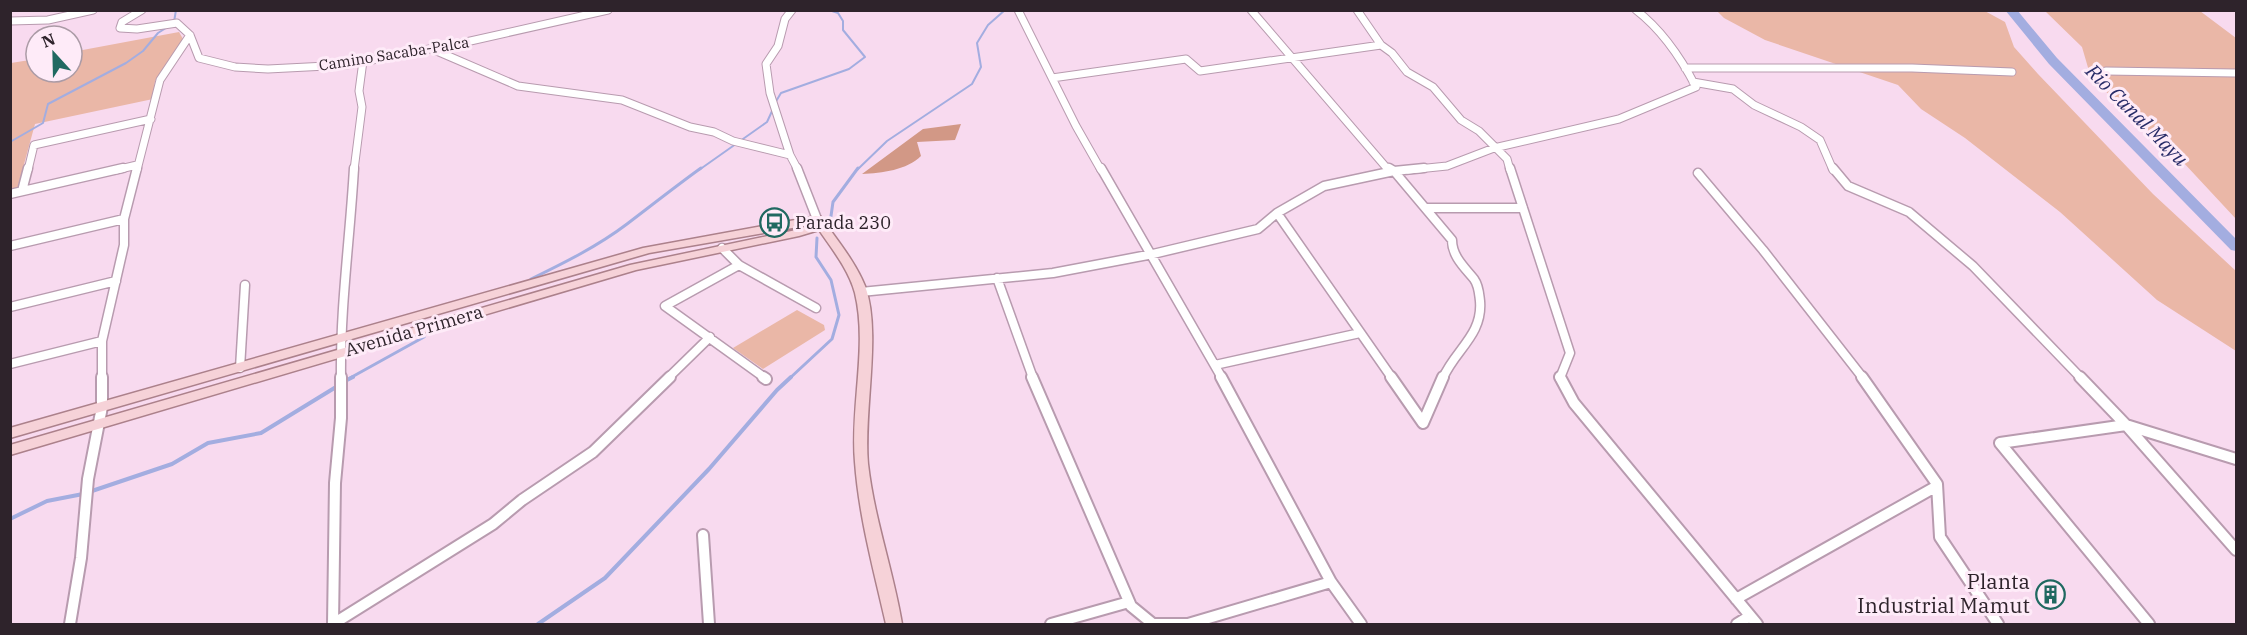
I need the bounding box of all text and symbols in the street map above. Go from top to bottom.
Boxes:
north arrow [24,24,84,84]
text: N [39,28,58,52]
street label: Camino Sacaba-Palca [317,32,470,75]
water label: Rio Canal Mayu [2080,57,2195,172]
bus stop icon: Parada 230 [758,207,790,239]
place label: Parada 230 [795,211,891,234]
street label: Avenida Primera [342,300,486,361]
place label: Planta Industrial Mamut [1857,567,2030,619]
building icon: Planta Industrial Mamut [2035,578,2067,610]

